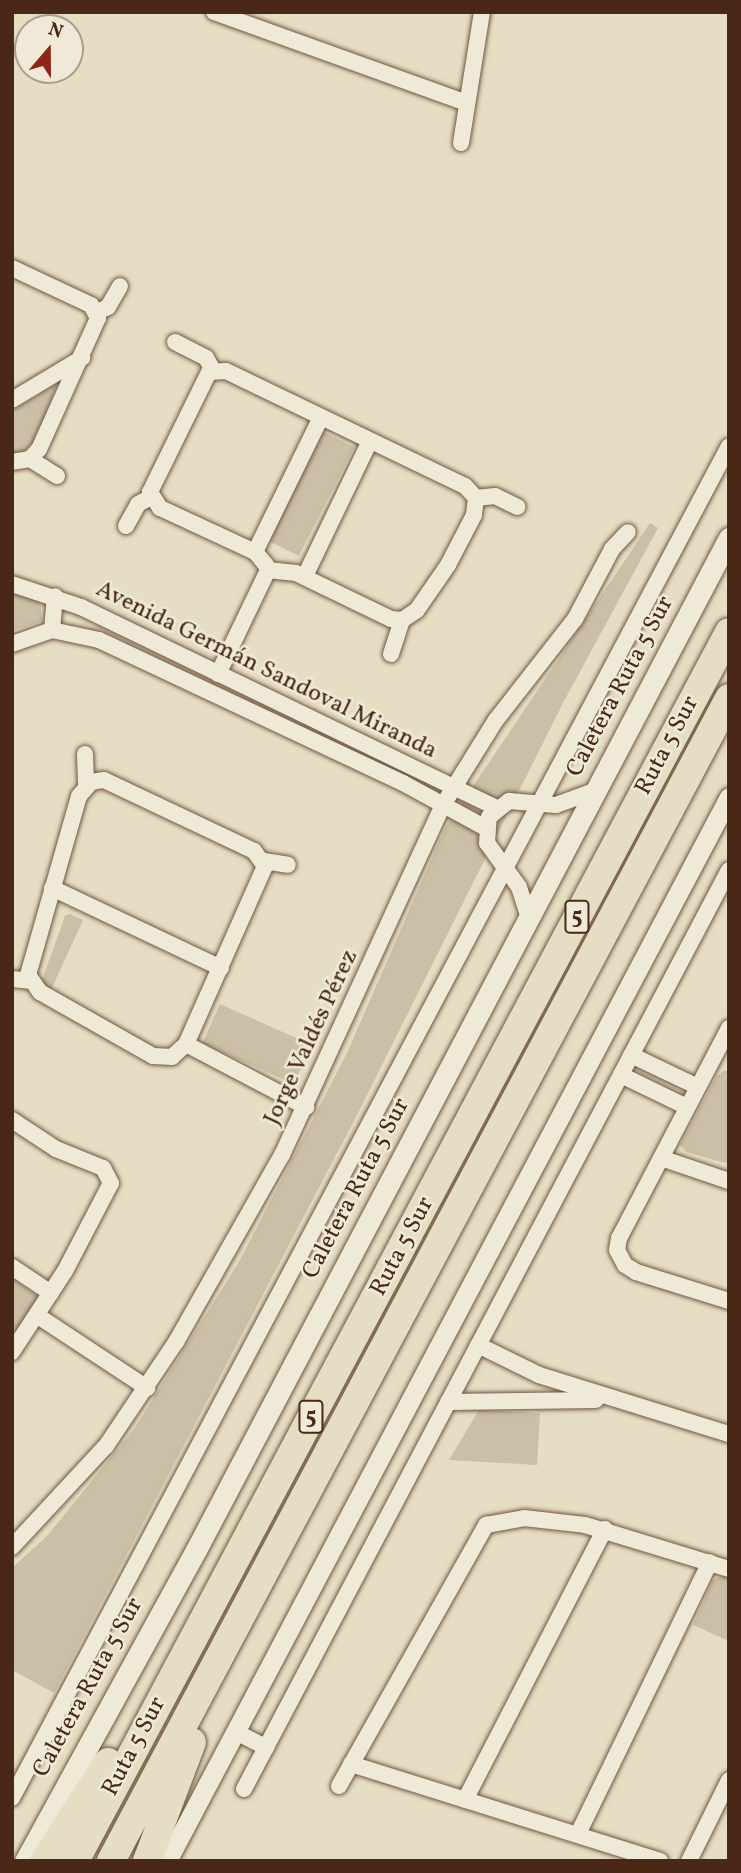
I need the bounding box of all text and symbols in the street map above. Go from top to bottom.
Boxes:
north arrow [14,14,84,84]
text: N [45,17,66,46]
street label: Avenida Germán Sandoval Miranda [91,576,441,766]
street label: Caletera Ruta 5 Sur [561,592,681,782]
street label: Ruta 5 Sur [630,691,706,801]
road number: 5 [563,898,591,936]
street label: Jorge Valdés Pérez [259,945,365,1131]
street label: Caletera Ruta 5 Sur [297,1094,417,1284]
street label: Ruta 5 Sur [365,1192,441,1302]
road number: 5 [297,1398,325,1436]
street label: Caletera Ruta 5 Sur [28,1593,150,1783]
street label: Ruta 5 Sur [97,1692,173,1802]

